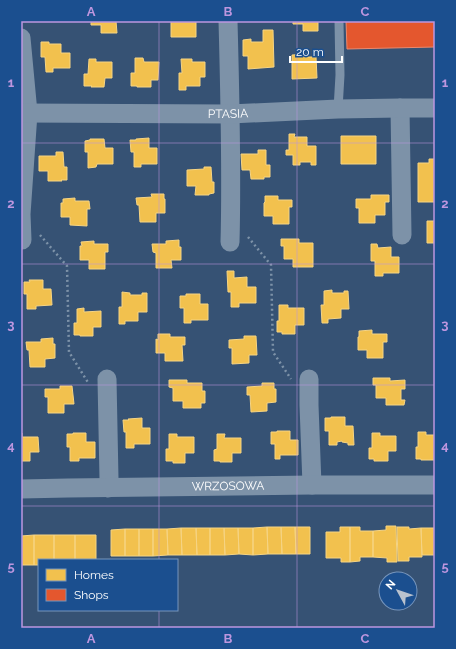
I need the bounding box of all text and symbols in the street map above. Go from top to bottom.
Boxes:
text: A [87,4,96,19]
text: B [224,4,233,19]
text: C [361,4,370,19]
scale bar [290,38,342,64]
text: 20 m [296,45,324,59]
text: 1 [8,75,15,90]
text: 1 [442,75,449,90]
street label: PTASIA [208,106,248,121]
text: 2 [7,196,15,211]
text: 2 [441,196,449,211]
text: 3 [7,317,15,332]
text: 3 [441,317,449,332]
text: 4 [7,438,15,453]
text: 4 [441,438,449,453]
street label: WRZOSOWA [192,479,264,493]
text: 5 [7,559,15,574]
legend [38,559,178,611]
text: 5 [441,559,449,574]
text: Homes [74,568,114,582]
north arrow [378,571,418,611]
text: N [383,577,398,592]
text: Shops [74,588,109,602]
text: A [87,631,96,646]
text: B [224,631,233,646]
text: C [361,631,370,646]

